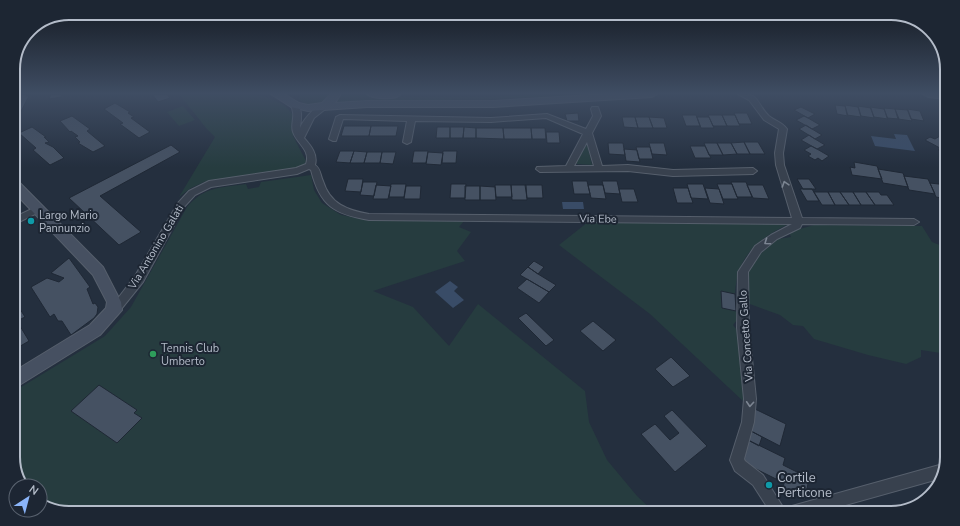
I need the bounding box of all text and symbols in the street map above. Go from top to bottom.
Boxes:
one-way arrow [782,180,790,187]
street label: Via Antonino Galati [124,202,187,293]
place label: Largo Mario Pannunzio [39,208,98,236]
street label: Via Ebe [578,211,617,227]
marker: Largo Mario Pannunzio [26,216,36,226]
one-way arrow [764,237,771,245]
street label: Via Concetto Gallo [735,290,757,383]
place label: Tennis Club Umberto [161,341,219,369]
marker: Tennis Club Umberto [148,349,158,359]
one-way arrow [745,401,754,407]
place label: Cortile Perticone [777,469,832,502]
north arrow [8,478,48,518]
marker: Cortile Perticone [764,480,774,490]
text: N [26,482,41,499]

